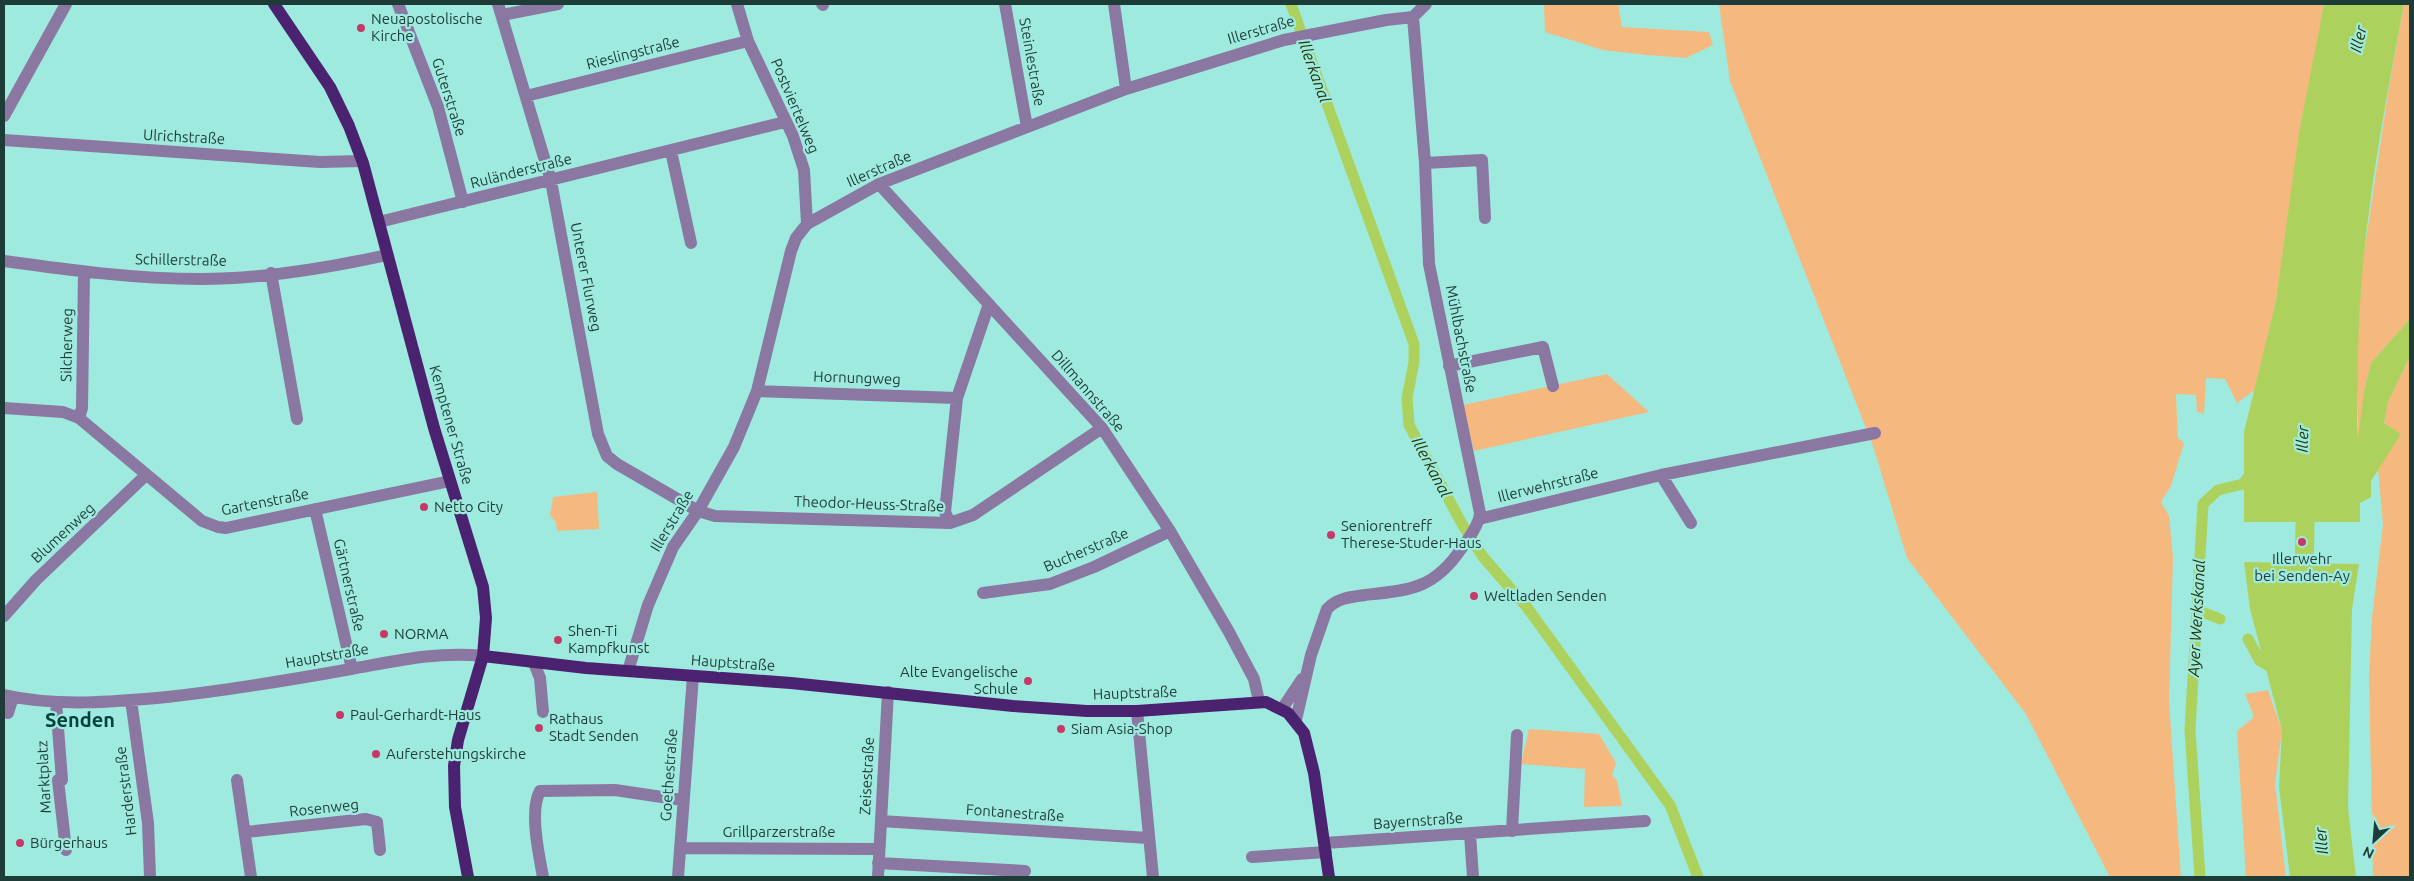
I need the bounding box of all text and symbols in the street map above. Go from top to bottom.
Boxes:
place label: Neuapostolische Kirche [371,10,483,44]
street label: Illerstraße [1225,12,1296,47]
street label: Steinlestraße [1016,16,1049,107]
marker: Neuapostolische Kirche [355,22,367,34]
water label: Iller [2346,23,2370,54]
street label: Rieslingstraße [584,33,681,72]
water label: Illerkanal [1295,37,1335,105]
street label: Guterstraße [429,55,470,138]
street label: Postviertelweg [768,56,823,156]
street label: Ulrichstraße [143,126,225,147]
street label: Illerstraße [844,147,914,190]
street label: Ruländerstraße [468,150,573,191]
street label: Unterer Flurweg [568,221,605,333]
street label: Schillerstraße [135,250,227,269]
street label: Mühlbachstraße [1443,284,1480,394]
street label: Silcherweg [57,308,76,382]
street label: Dillmannstraße [1048,346,1129,435]
street label: Kemptener Straße [426,363,477,487]
street label: Hornungweg [813,367,901,388]
water label: Iller [2293,424,2311,453]
water label: Illerkanal [1409,434,1456,501]
street label: Illerwehrstraße [1496,464,1600,505]
street label: Gartenstraße [220,485,310,518]
street label: Illerstraße [647,487,697,555]
street label: Theodor-Heuss-Straße [794,492,944,515]
place label: Netto City [434,498,503,515]
street label: Blumenweg [27,499,98,566]
marker: Netto City [418,501,430,513]
place label: Seniorentreff Therese-Studer-Haus [1341,517,1482,551]
street label: Bucherstraße [1041,524,1131,575]
marker: Seniorentreff Therese-Studer-Haus [1325,529,1337,541]
marker: Illerwehr bei Senden-Ay [2296,536,2308,548]
street label: Gärtnerstraße [331,537,368,633]
place label: Illerwehr bei Senden-Ay [2254,550,2350,584]
water label: Ayer Werkskanal [2184,558,2208,678]
place label: Weltladen Senden [1484,587,1607,604]
marker: Weltladen Senden [1468,590,1480,602]
place label: Shen-Ti Kampfkunst [568,622,649,656]
place label: NORMA [394,625,449,642]
marker: NORMA [378,628,390,640]
marker: Shen-Ti Kampfkunst [552,634,564,646]
street label: Hauptstraße [284,640,370,671]
street label: Hauptstraße [690,651,776,674]
place label: Alte Evangelische Schule [900,663,1018,697]
marker: Alte Evangelische Schule [1022,675,1034,687]
street label: Hauptstraße [1092,683,1178,702]
place label: Paul-Gerhardt-Haus [350,706,481,723]
district label: Senden [45,708,115,731]
marker: Paul-Gerhardt-Haus [334,709,346,721]
place label: Rathaus Stadt Senden [549,710,639,744]
place label: Siam Asia-Shop [1071,720,1173,737]
marker: Rathaus Stadt Senden [533,722,545,734]
marker: Siam Asia-Shop [1055,723,1067,735]
street label: Goethestraße [657,728,680,822]
street label: Zeisestraße [856,736,877,816]
street label: Marktplatz [33,740,54,814]
place label: Auferstehungskirche [386,745,526,762]
street label: Harderstraße [112,746,139,837]
marker: Auferstehungskirche [370,748,382,760]
street label: Rosenweg [288,795,360,820]
street label: Fontanestraße [965,801,1065,824]
street label: Bayernstraße [1372,809,1463,832]
north arrow [2349,816,2399,866]
street label: Grillparzerstraße [722,823,836,840]
water label: Iller [2311,826,2331,855]
place label: Bürgerhaus [30,834,108,851]
marker: Bürgerhaus [14,837,26,849]
text: N [2360,843,2377,862]

